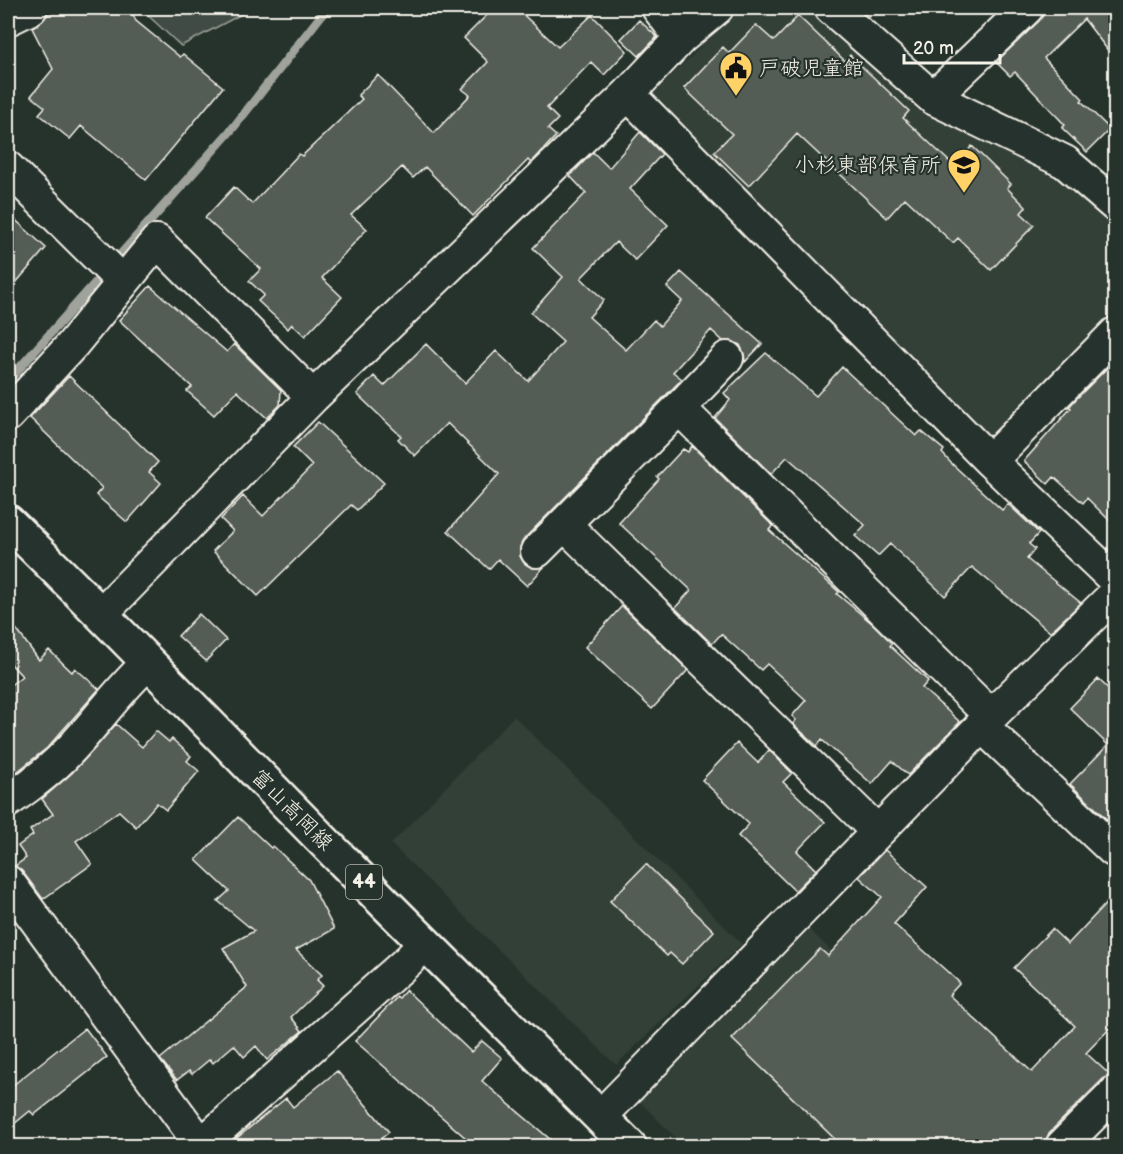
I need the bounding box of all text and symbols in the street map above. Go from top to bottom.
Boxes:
scale bar [904,27,1000,65]
text: 20 m [913,38,954,59]
public building icon: 戸破児童館 [718,50,754,97]
place label: 戸破児童館 [759,56,864,81]
school or university icon: 小杉東部保育所 [946,147,982,194]
place label: 小杉東部保育所 [794,153,941,178]
street label: 富山高岡線 [246,764,338,856]
road number: 44 [346,865,382,899]

